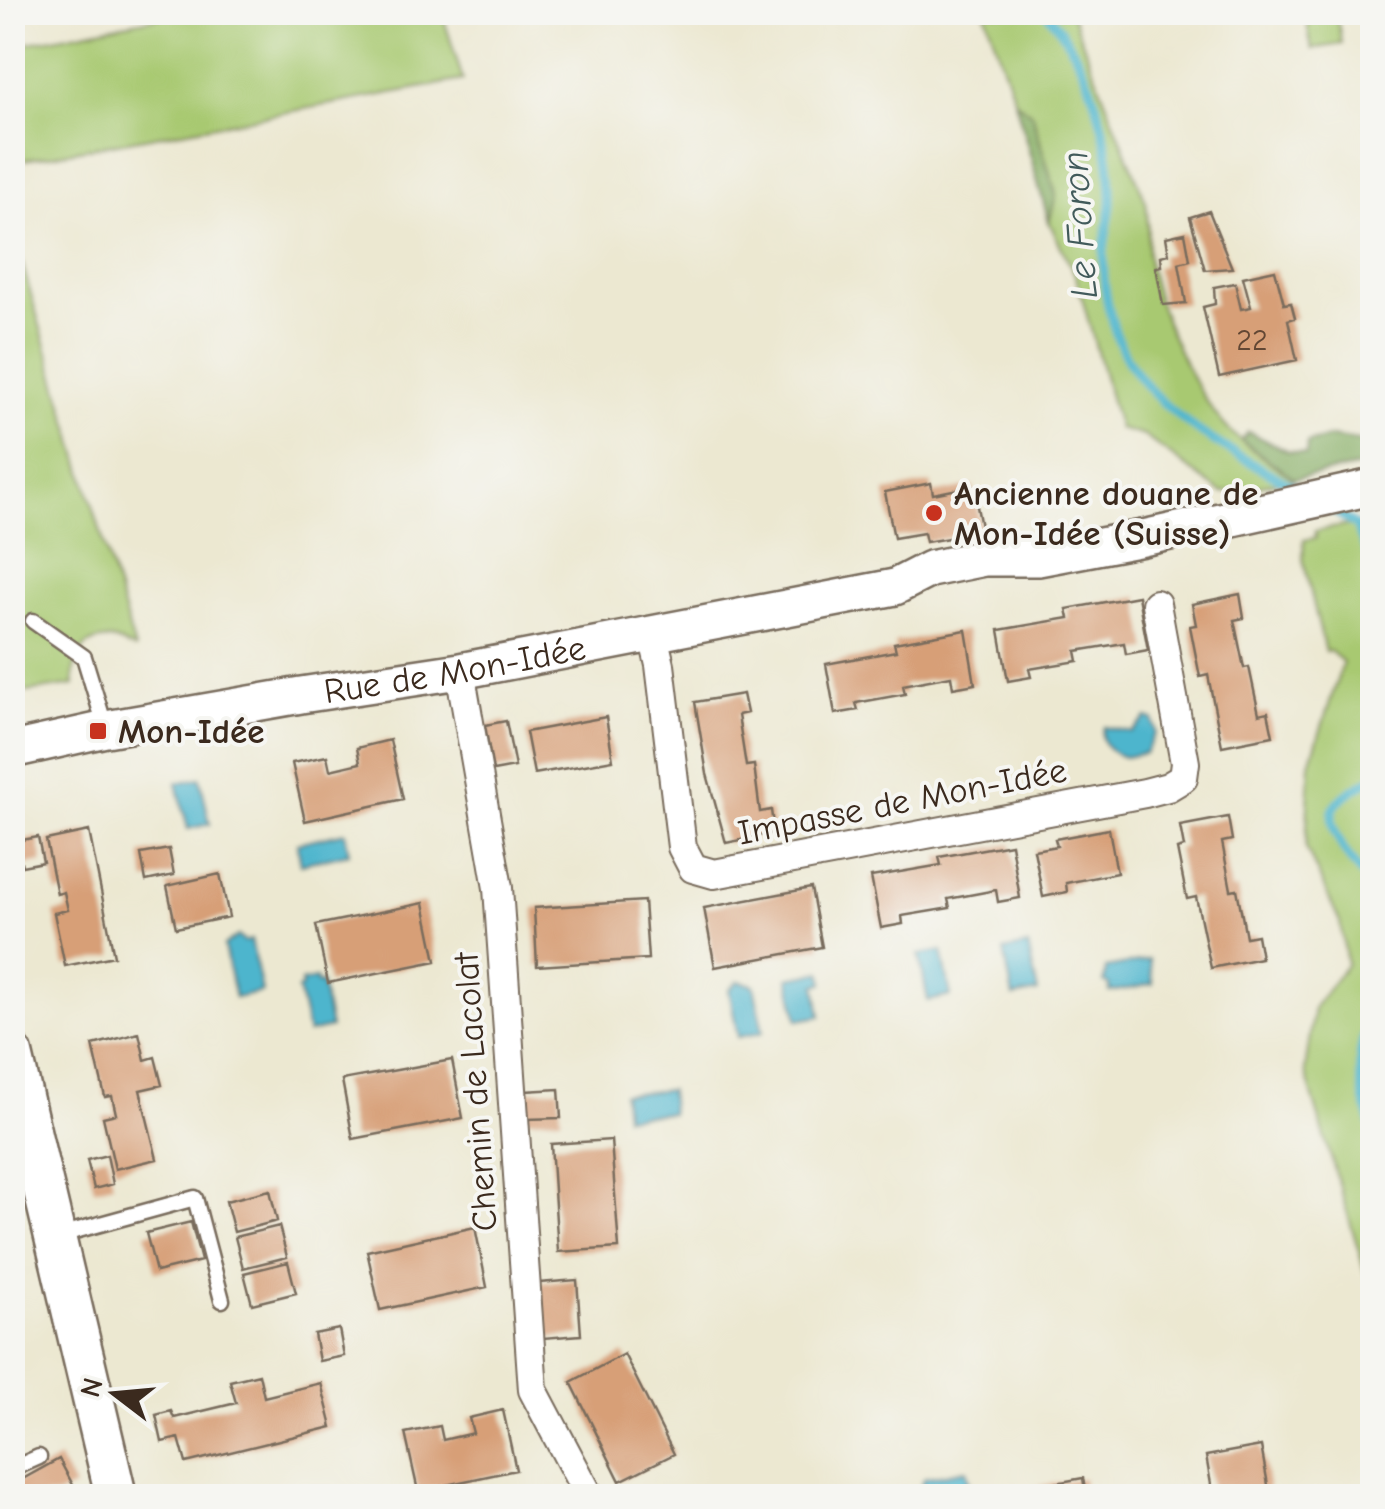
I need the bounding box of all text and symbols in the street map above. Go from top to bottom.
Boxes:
water label: Le Foron [1053,150,1107,300]
house number: 22 [1236,323,1268,358]
place label: Ancienne douane de Mon-Idée (Suisse) [954,473,1259,554]
marker: Ancienne douane de Mon-Idée (Suisse) [923,502,945,524]
street label: Rue de Mon-Idée [321,627,589,712]
place label: Mon-Idée [118,711,264,752]
marker: Mon-Idée [87,720,109,742]
street label: Impasse de Mon-Idée [734,750,1070,853]
street label: Chemin de Lacolat [445,950,506,1233]
north arrow [65,1344,165,1444]
text: N [74,1374,110,1401]

